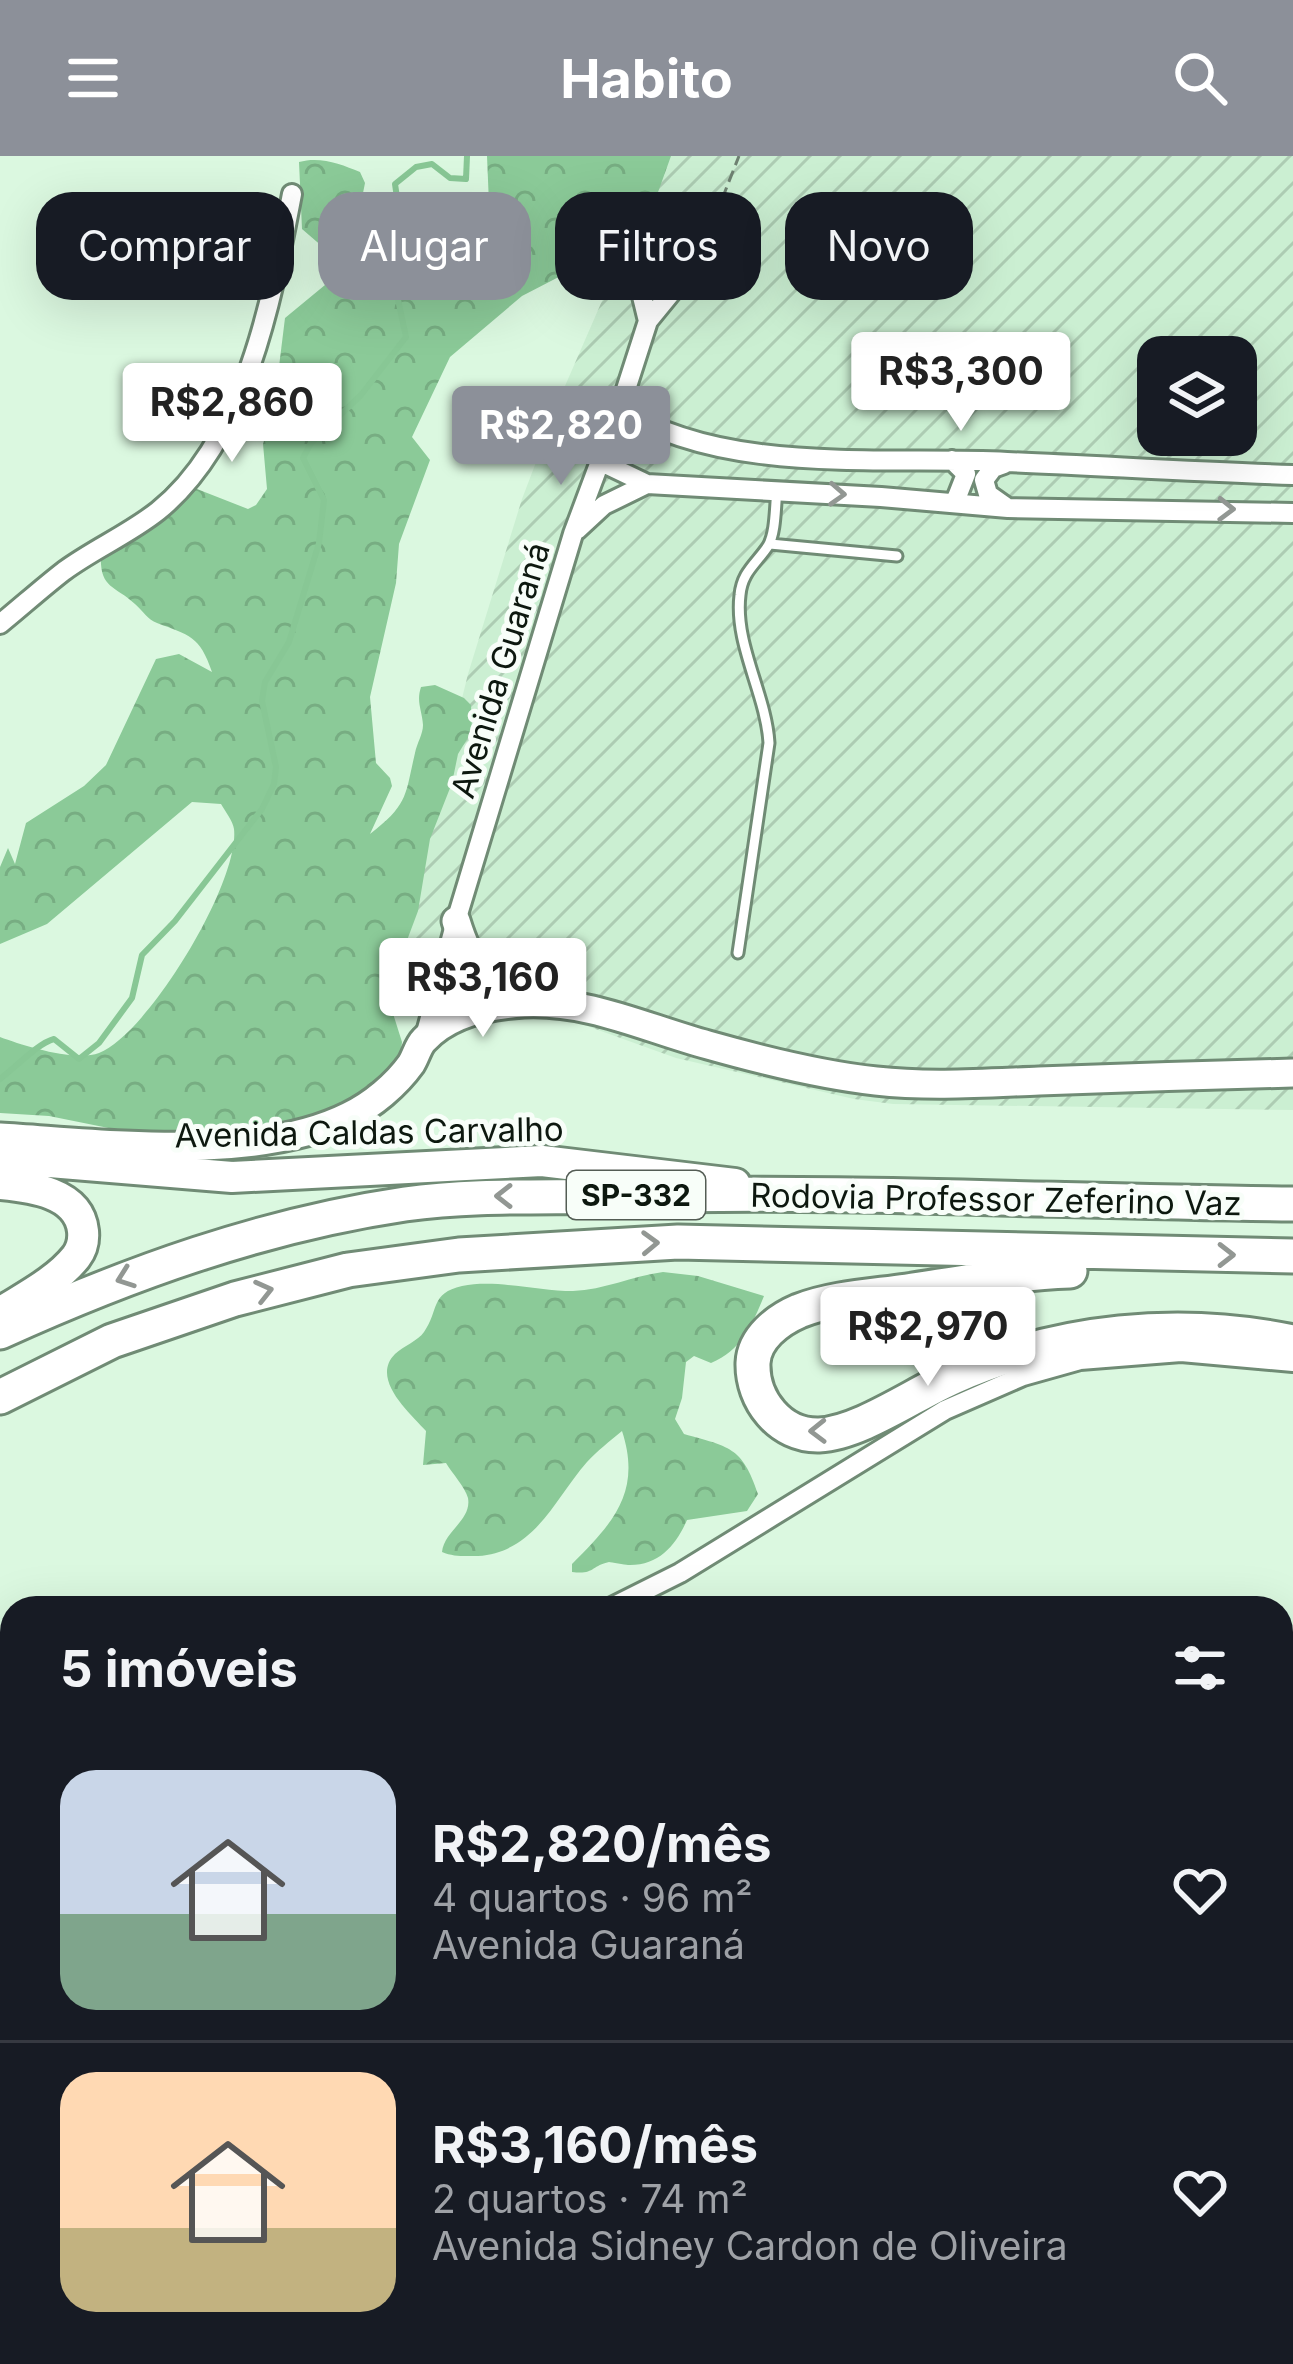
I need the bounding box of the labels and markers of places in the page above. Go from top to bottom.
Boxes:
pin: R$3,300 [850,332,1072,434]
pin: R$2,860 [121,363,343,465]
pin: R$2,820 [450,386,672,488]
pin: R$3,160 [372,938,594,1040]
pin: R$2,970 [817,1287,1039,1389]

